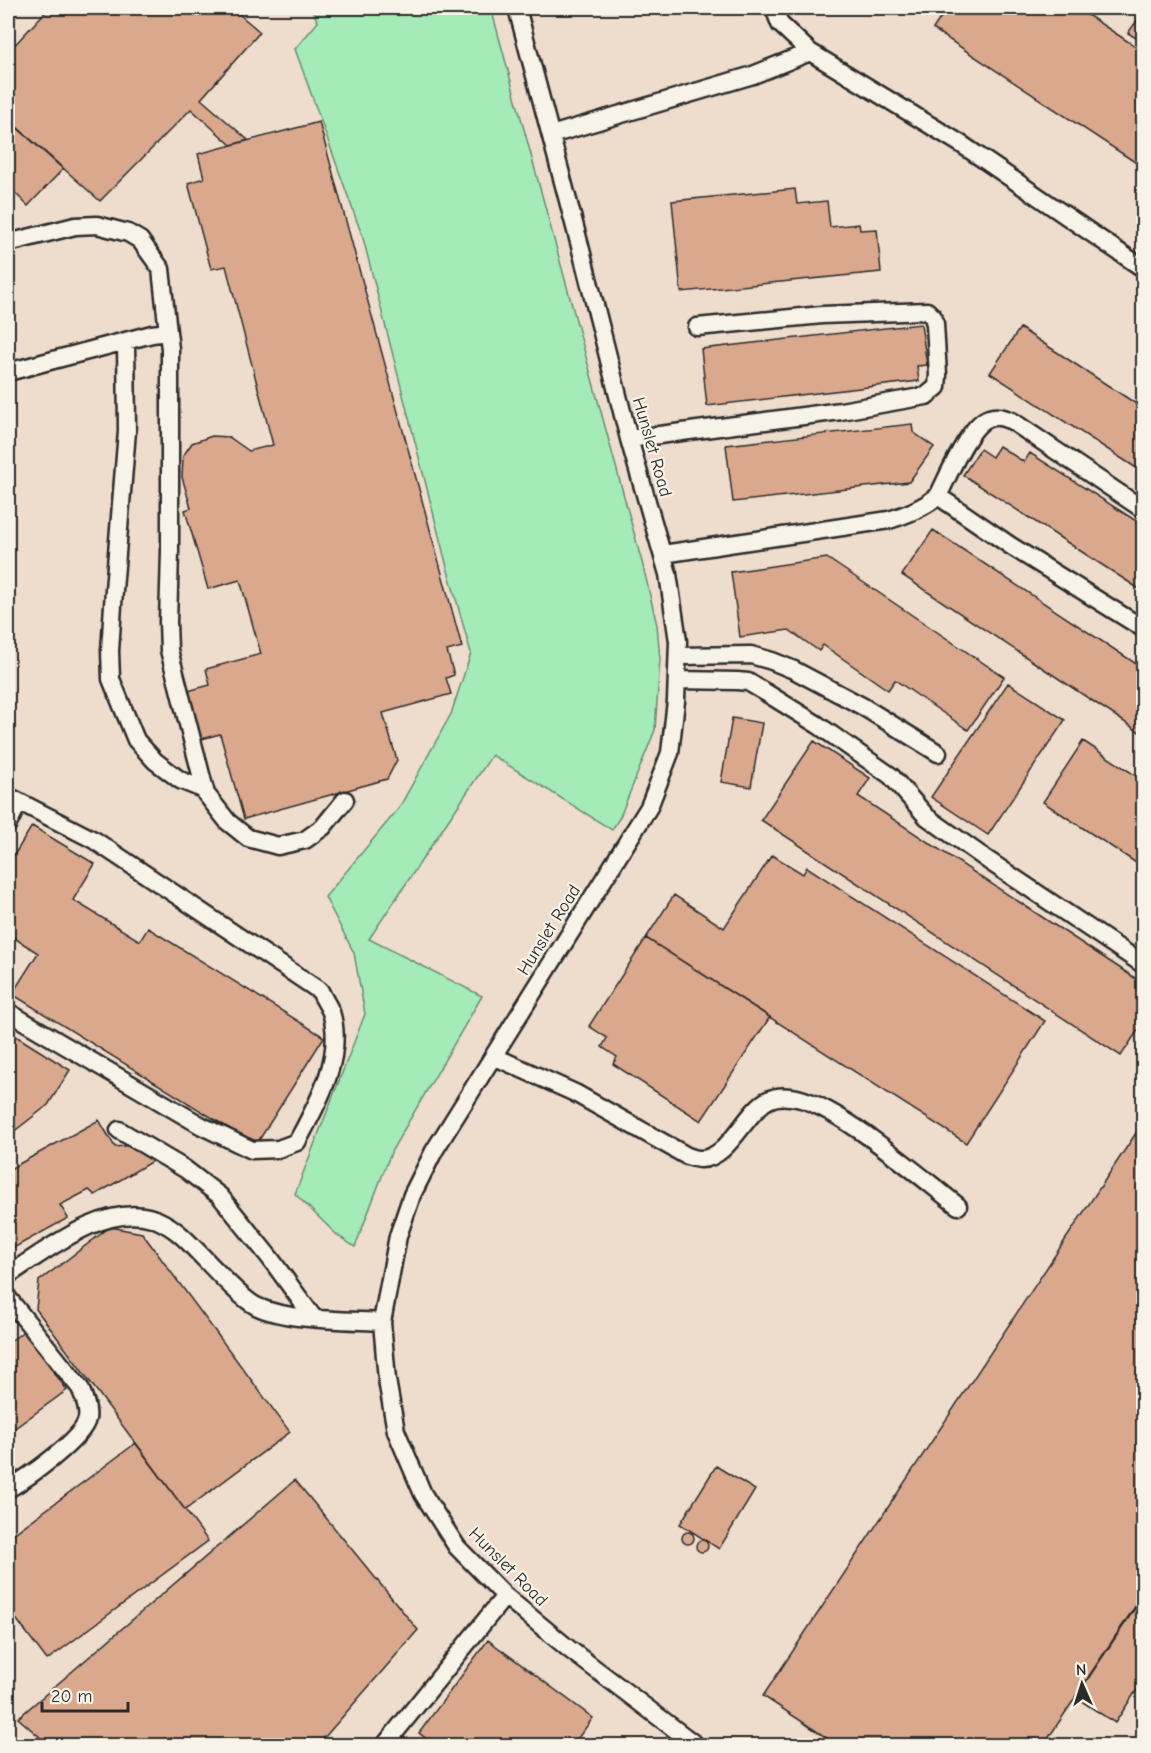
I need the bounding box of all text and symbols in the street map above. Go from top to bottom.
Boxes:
street label: Hunslet Road [628,395,676,499]
street label: Hunslet Road [513,881,585,979]
street label: Hunslet Road [464,1523,552,1611]
north arrow [1052,1654,1112,1714]
text: N [1076,1661,1087,1679]
scale bar [42,1675,128,1713]
text: 20 m [51,1686,92,1707]

